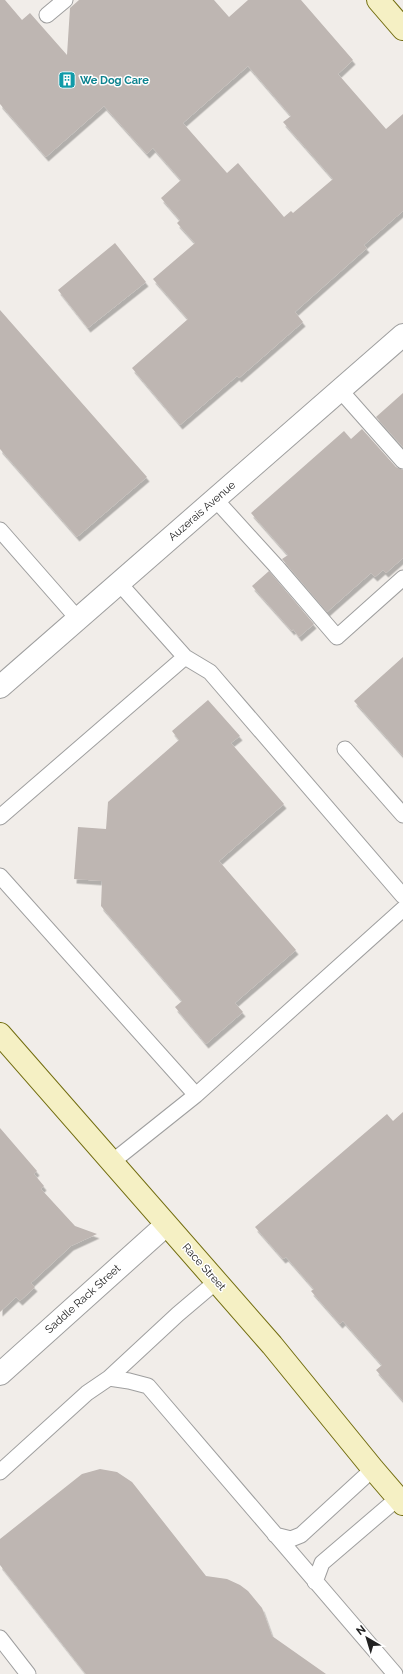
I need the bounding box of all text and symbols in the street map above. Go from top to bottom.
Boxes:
building icon: We Dog Care [57,70,77,90]
place label: We Dog Care [80,74,149,87]
street label: Auzerais Avenue [166,478,238,544]
street label: Race Street [179,1241,229,1293]
street label: Saddle Rack Street [43,1262,124,1336]
north arrow [347,1618,387,1658]
text: N [354,1623,368,1638]

